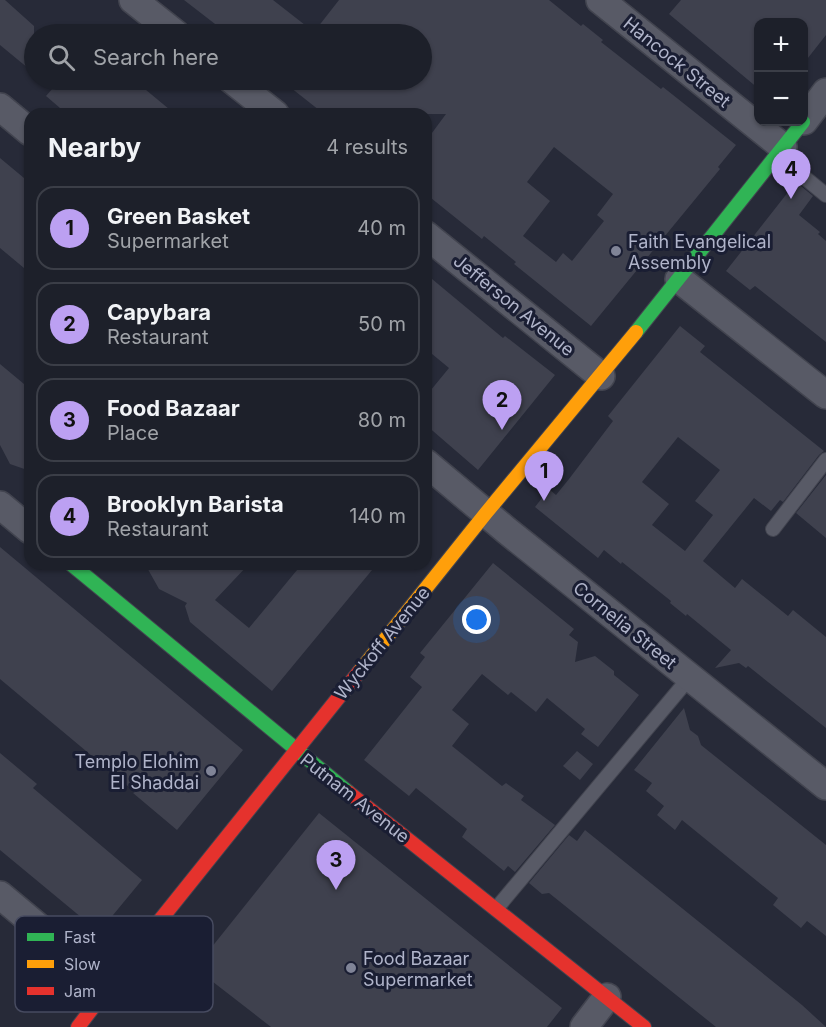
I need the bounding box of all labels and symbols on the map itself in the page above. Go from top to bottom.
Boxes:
street label: Hancock Street [619,13,735,112]
pin: 4 [772,150,810,199]
place label: Faith Evangelical Assembly [628,231,771,273]
marker: Faith Evangelical Assembly [609,244,623,258]
street label: Jefferson Avenue [449,250,579,360]
pin: 2 [482,380,522,430]
pin: 1 [524,452,564,501]
street label: Cornelia Street [569,577,681,673]
street label: Wyckoff Avenue [330,582,434,704]
your location [462,605,491,634]
street label: Putnam Avenue [296,749,414,847]
place label: Templo Elohim El Shaddai [75,751,199,793]
marker: Templo Elohim El Shaddai [204,764,218,778]
pin: 3 [316,840,356,890]
legend [15,916,213,1012]
text: Fast [64,927,96,947]
place label: Food Bazaar Supermarket [363,948,473,990]
text: Slow [64,954,101,974]
marker: Food Bazaar Supermarket [344,961,358,975]
text: Jam [64,981,96,1001]

